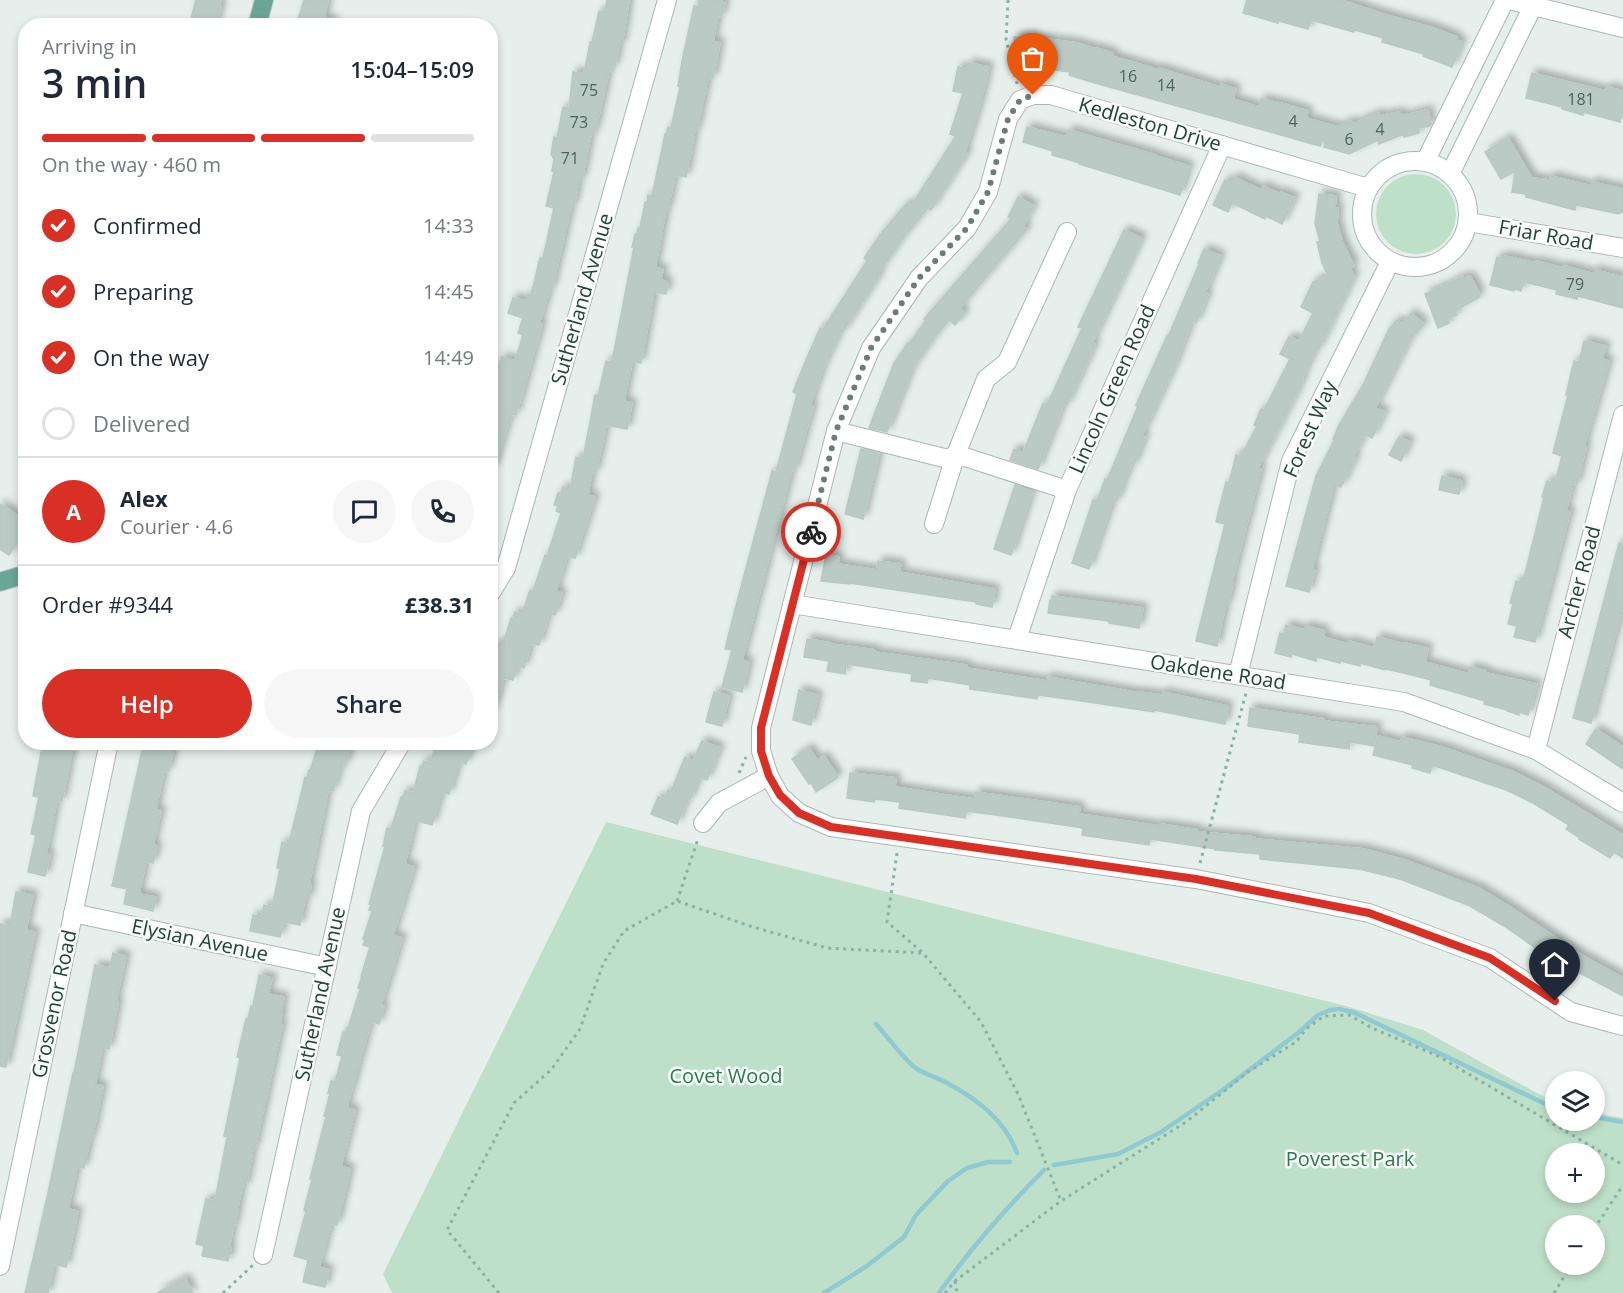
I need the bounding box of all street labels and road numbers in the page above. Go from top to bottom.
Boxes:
street label: Kedleston Drive [1076,90,1225,157]
street label: Sutherland Avenue [544,210,619,388]
street label: Friar Road [1497,213,1596,256]
street label: Lincoln Green Road [1062,300,1161,478]
street label: Forest Way [1276,375,1343,481]
street label: Archer Road [1551,523,1606,641]
street label: Oakdene Road [1148,647,1288,696]
street label: Sutherland Avenue [288,904,351,1084]
street label: Elysian Avenue [129,912,271,967]
street label: Grosvenor Road [25,927,82,1080]

